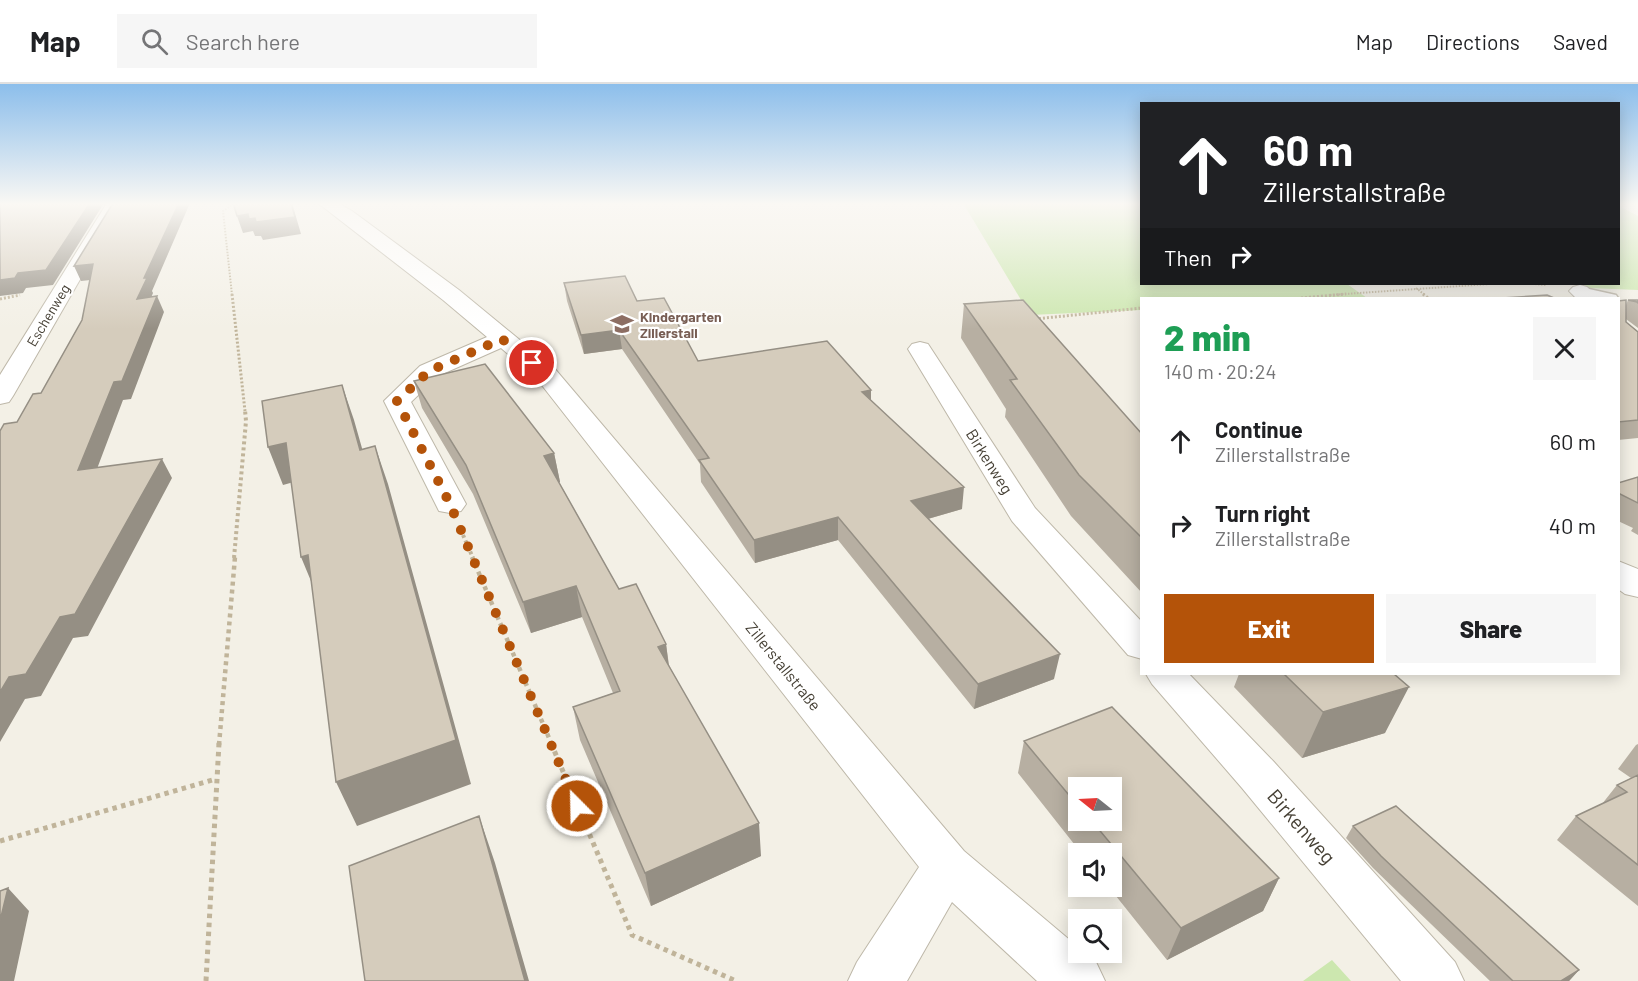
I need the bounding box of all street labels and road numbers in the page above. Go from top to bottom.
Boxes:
street label: Eschenweg [23,281,73,349]
street label: Birkenweg [963,425,1017,497]
street label: Zillerstallstraße [742,618,826,714]
street label: Birkenweg [1263,784,1341,868]

